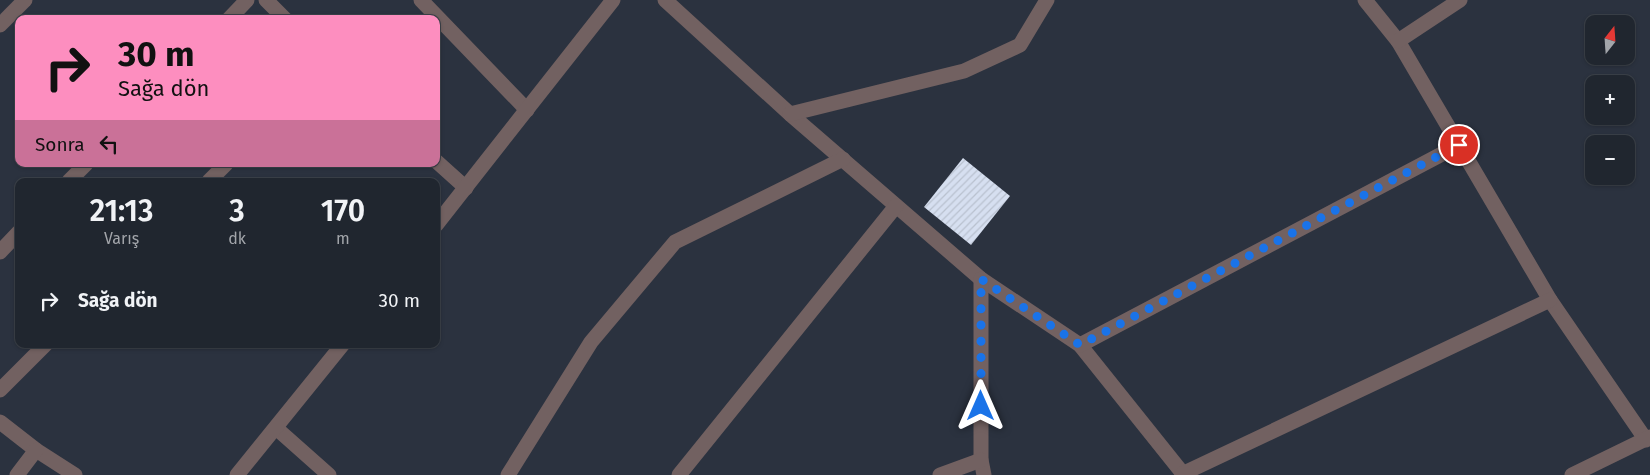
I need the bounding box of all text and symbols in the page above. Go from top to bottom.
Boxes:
north arrow [1585,15,1635,65]
map controls [1585,15,1635,185]
text: 30 m [118,33,195,75]
icon: right [35,35,100,100]
text: Sağa dön [118,75,209,102]
button: + [1585,75,1635,125]
pin [1438,124,1480,166]
icon: left [95,130,123,158]
icon: arrive [1445,131,1473,159]
text: Sonra [35,133,85,156]
button: − [1585,135,1635,185]
text: 21:13 [90,193,153,229]
text: 3 [229,193,245,229]
text: 170 [321,193,365,229]
text: Varış [104,229,139,248]
text: dk [228,229,246,248]
text: m [336,229,350,248]
icon: right [35,287,63,315]
text: Sağa dön [78,289,158,312]
text: 30 m [379,289,420,312]
position arrow [954,379,1006,431]

